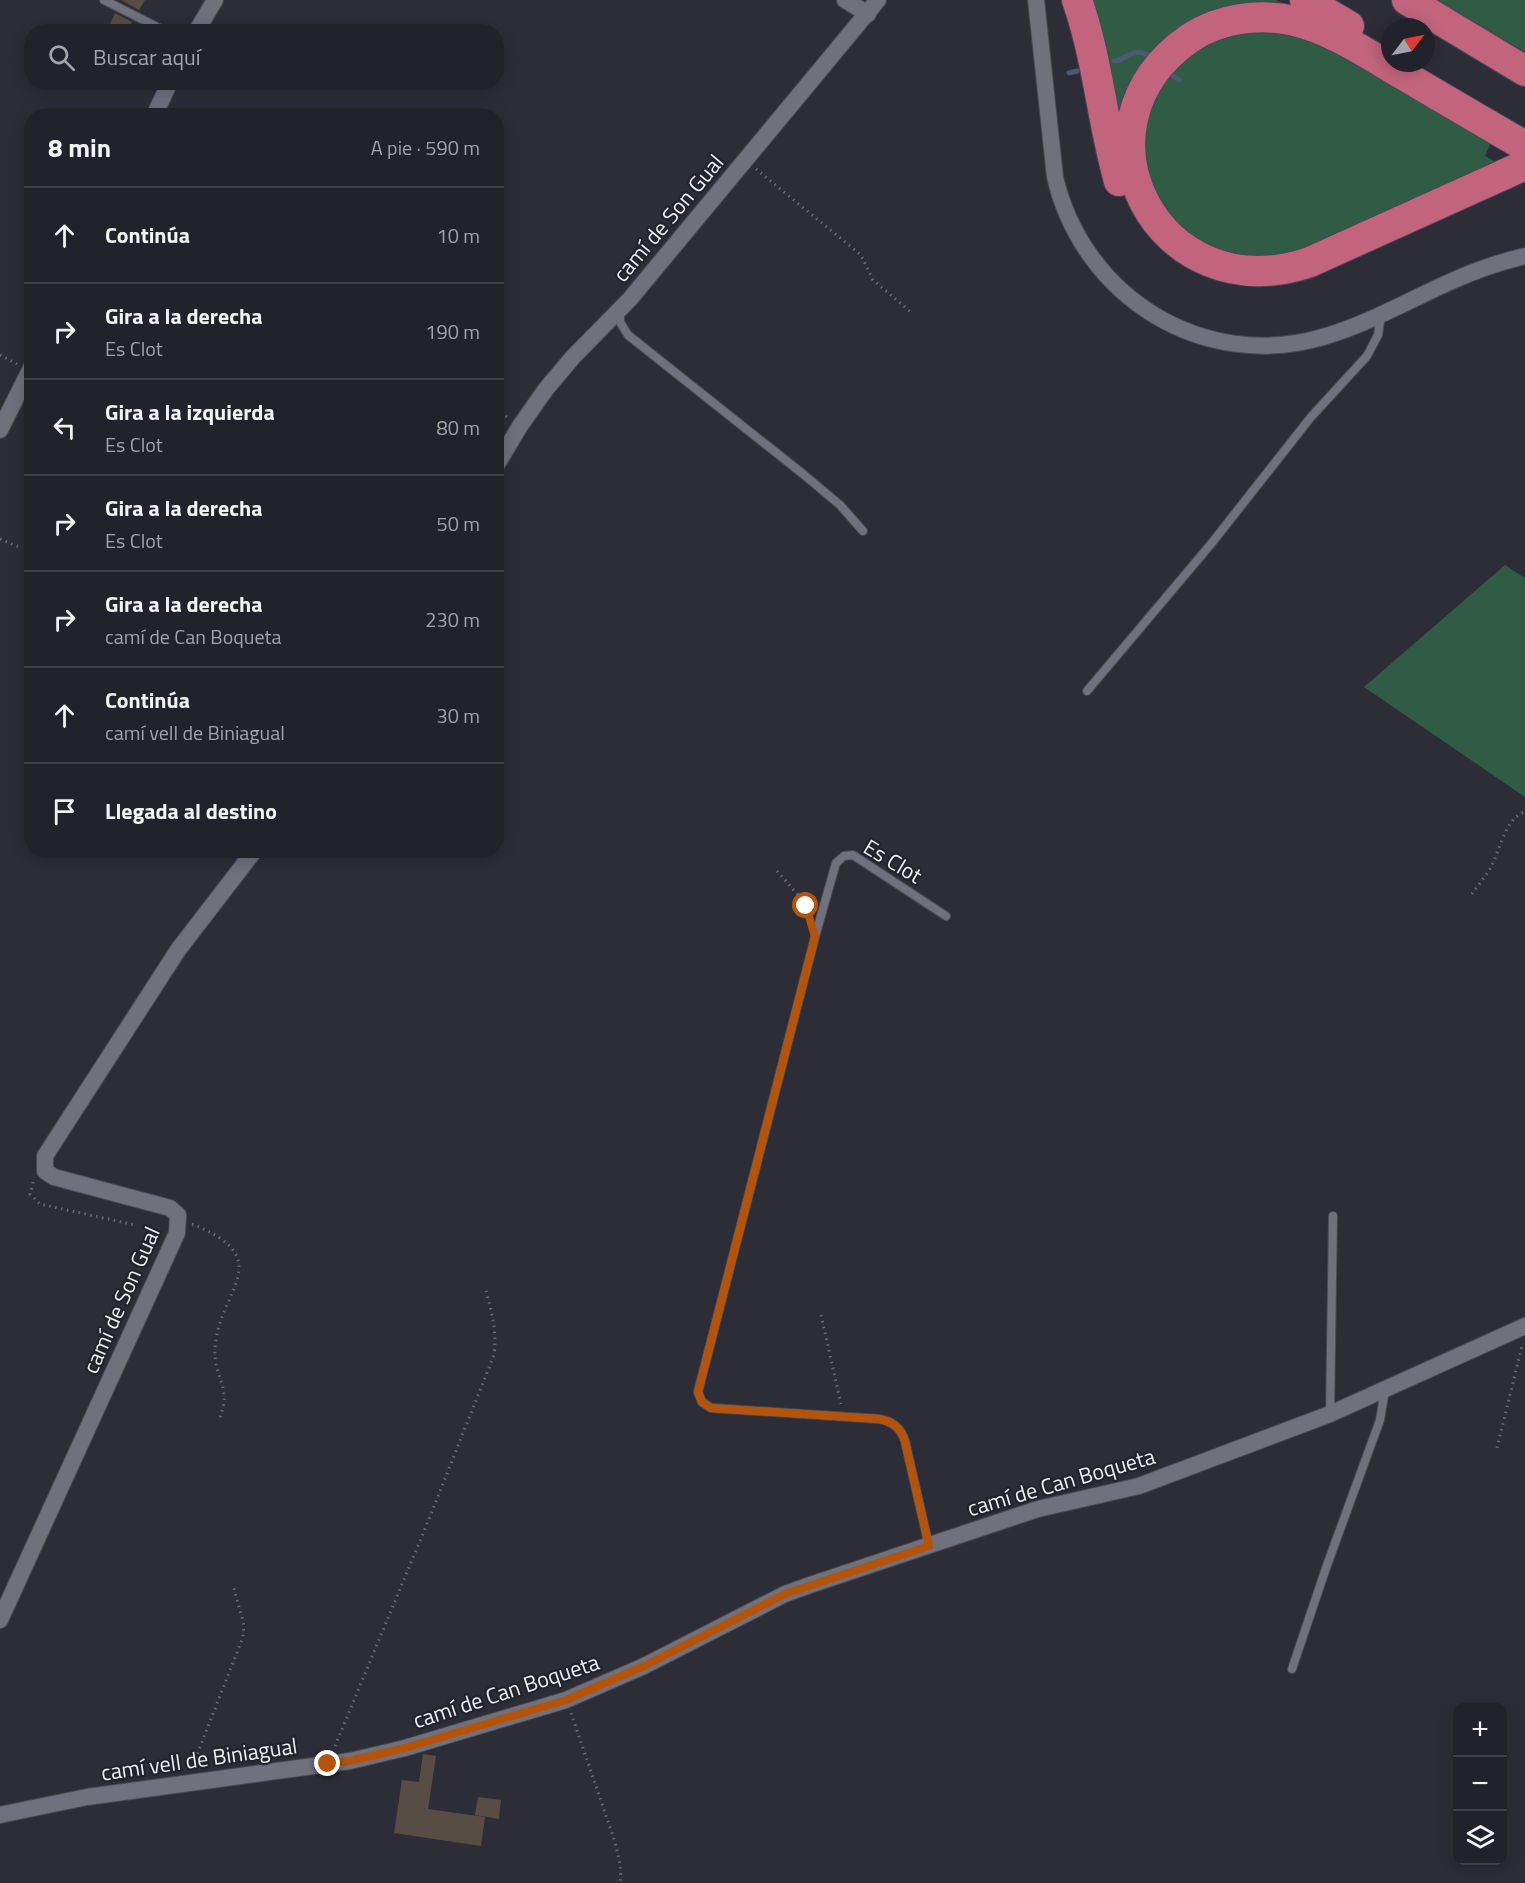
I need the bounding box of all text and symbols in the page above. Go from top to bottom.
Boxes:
north arrow [1381,18,1435,72]
search box [24,24,504,90]
text: Buscar aquí [93,40,201,74]
icon: search [45,41,78,74]
text: 8 min [48,128,111,167]
text: A pie · 590 m [371,132,480,163]
street label: camí de Son Gual [604,147,732,289]
text: Continúa [105,218,190,252]
icon: ahead [48,219,81,252]
text: 10 m [436,220,480,251]
text: Gira a la derecha [105,299,262,333]
icon: right [48,315,81,348]
text: 190 m [425,316,480,347]
text: Es Clot [105,333,163,364]
text: Gira a la izquierda [105,395,275,429]
icon: left [48,411,81,444]
text: 80 m [436,412,480,443]
text: Es Clot [105,429,163,460]
text: Gira a la derecha [105,491,262,525]
icon: right [48,507,81,540]
text: 50 m [436,508,480,539]
text: Es Clot [105,525,163,556]
text: Gira a la derecha [105,587,262,621]
icon: right [48,603,81,636]
text: 230 m [425,604,480,635]
text: camí de Can Boqueta [105,621,281,652]
text: Continúa [105,683,190,717]
icon: ahead [48,699,81,732]
text: 30 m [436,700,480,731]
text: camí vell de Biniagual [105,717,285,748]
text: Llegada al destino [105,794,277,828]
icon: arrive [48,795,81,828]
street label: Es Clot [857,830,929,892]
route start [792,892,818,918]
street label: camí de Son Gual [73,1221,169,1379]
street label: camí de Can Boqueta [963,1439,1159,1525]
street label: camí de Can Boqueta [408,1645,604,1737]
map controls [1453,1703,1507,1865]
button: + [1453,1703,1507,1757]
street label: camí vell de Biniagual [99,1728,299,1790]
route end [314,1750,340,1776]
button: − [1453,1757,1507,1811]
button: layers [1453,1811,1507,1865]

